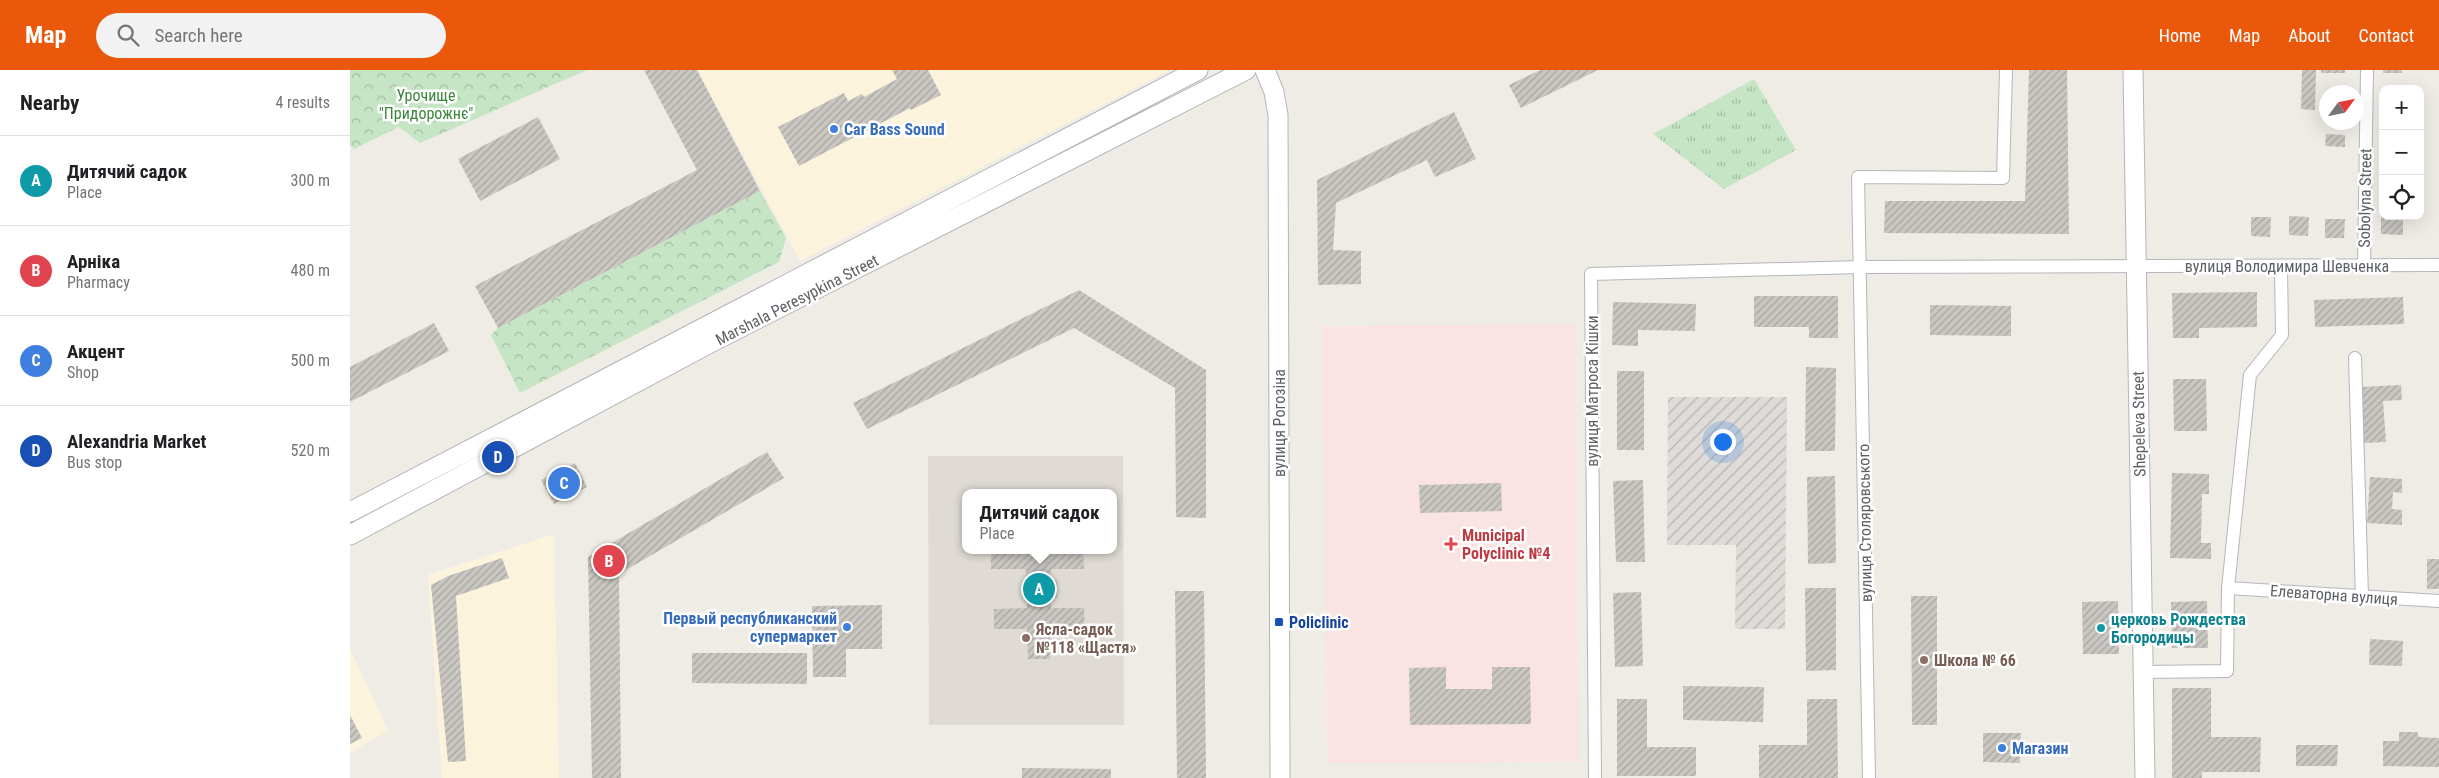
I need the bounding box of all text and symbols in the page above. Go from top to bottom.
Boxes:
search box [96,13,446,58]
text: Map [25,21,66,49]
icon: search [114,21,142,49]
text: Search here [154,24,243,47]
text: Home [2159,25,2201,46]
text: Map [2229,25,2260,46]
text: About [2288,25,2330,46]
text: Contact [2358,25,2414,46]
north arrow [2319,85,2364,130]
map controls [2379,85,2424,220]
button: + [2379,85,2424,130]
park label: Урочище "Придорожнє" [379,86,473,123]
text: Nearby [20,91,79,115]
text: 4 results [275,93,330,112]
place label: Car Bass Sound [844,120,945,139]
marker: Car Bass Sound [828,123,840,135]
button: − [2379,130,2424,175]
street label: Sobolyna Street [2355,148,2375,248]
text: Дитячий садок [67,160,187,183]
text: A [31,171,41,190]
text: 300 m [291,171,330,190]
button: locate [2379,175,2424,220]
text: Place [67,183,102,202]
text: Арніка [67,250,120,273]
street label: Marshala Peresypkina Street [712,251,882,349]
street label: вулиця Володимира Шевченка [2185,257,2389,276]
text: B [32,261,40,280]
text: 480 m [291,261,330,280]
text: Pharmacy [67,273,130,292]
street label: вулиця Матроса Кішки [1583,315,1602,467]
text: Акцент [67,340,125,363]
text: C [31,351,41,370]
text: 500 m [291,351,330,370]
text: Shop [67,363,99,382]
street label: вулиця Рогозіна [1270,369,1289,477]
street label: Shepeleva Street [2129,371,2149,477]
your location [1710,429,1736,455]
text: Alexandria Market [67,430,206,453]
pin: D [482,438,514,476]
text: D [31,441,41,460]
text: 520 m [291,441,330,460]
street label: вулиця Столяровського [1854,444,1876,602]
text: Bus stop [67,453,122,472]
pin: C [548,464,580,502]
popup [962,489,1117,554]
text: Дитячий садок [979,501,1100,524]
text: Place [979,524,1015,543]
place label: Municipal Polyclinic №4 [1462,526,1550,563]
marker: Municipal Polyclinic №4 [1444,537,1458,551]
pin: B [593,542,625,580]
pin: A [1023,570,1055,608]
street label: Елеваторна вулиця [2270,581,2398,609]
place label: Первый республиканский супермаркет [663,609,837,646]
place label: церковь Рождества Богородицы [2111,610,2246,647]
place label: Policlinic [1289,613,1349,632]
marker: Policlinic [1273,616,1285,628]
place label: Ясла-садок №118 «Щастя» [1035,620,1137,657]
marker: Первый республиканский супермаркет [841,621,853,633]
marker: церковь Рождества Богородицы [2095,622,2107,634]
marker: Ясла-садок №118 «Щастя» [1020,632,1032,644]
place label: Школа № 66 [1934,651,2016,670]
marker: Школа № 66 [1918,654,1930,666]
place label: Магазин [2012,739,2068,758]
marker: Магазин [1996,742,2008,754]

